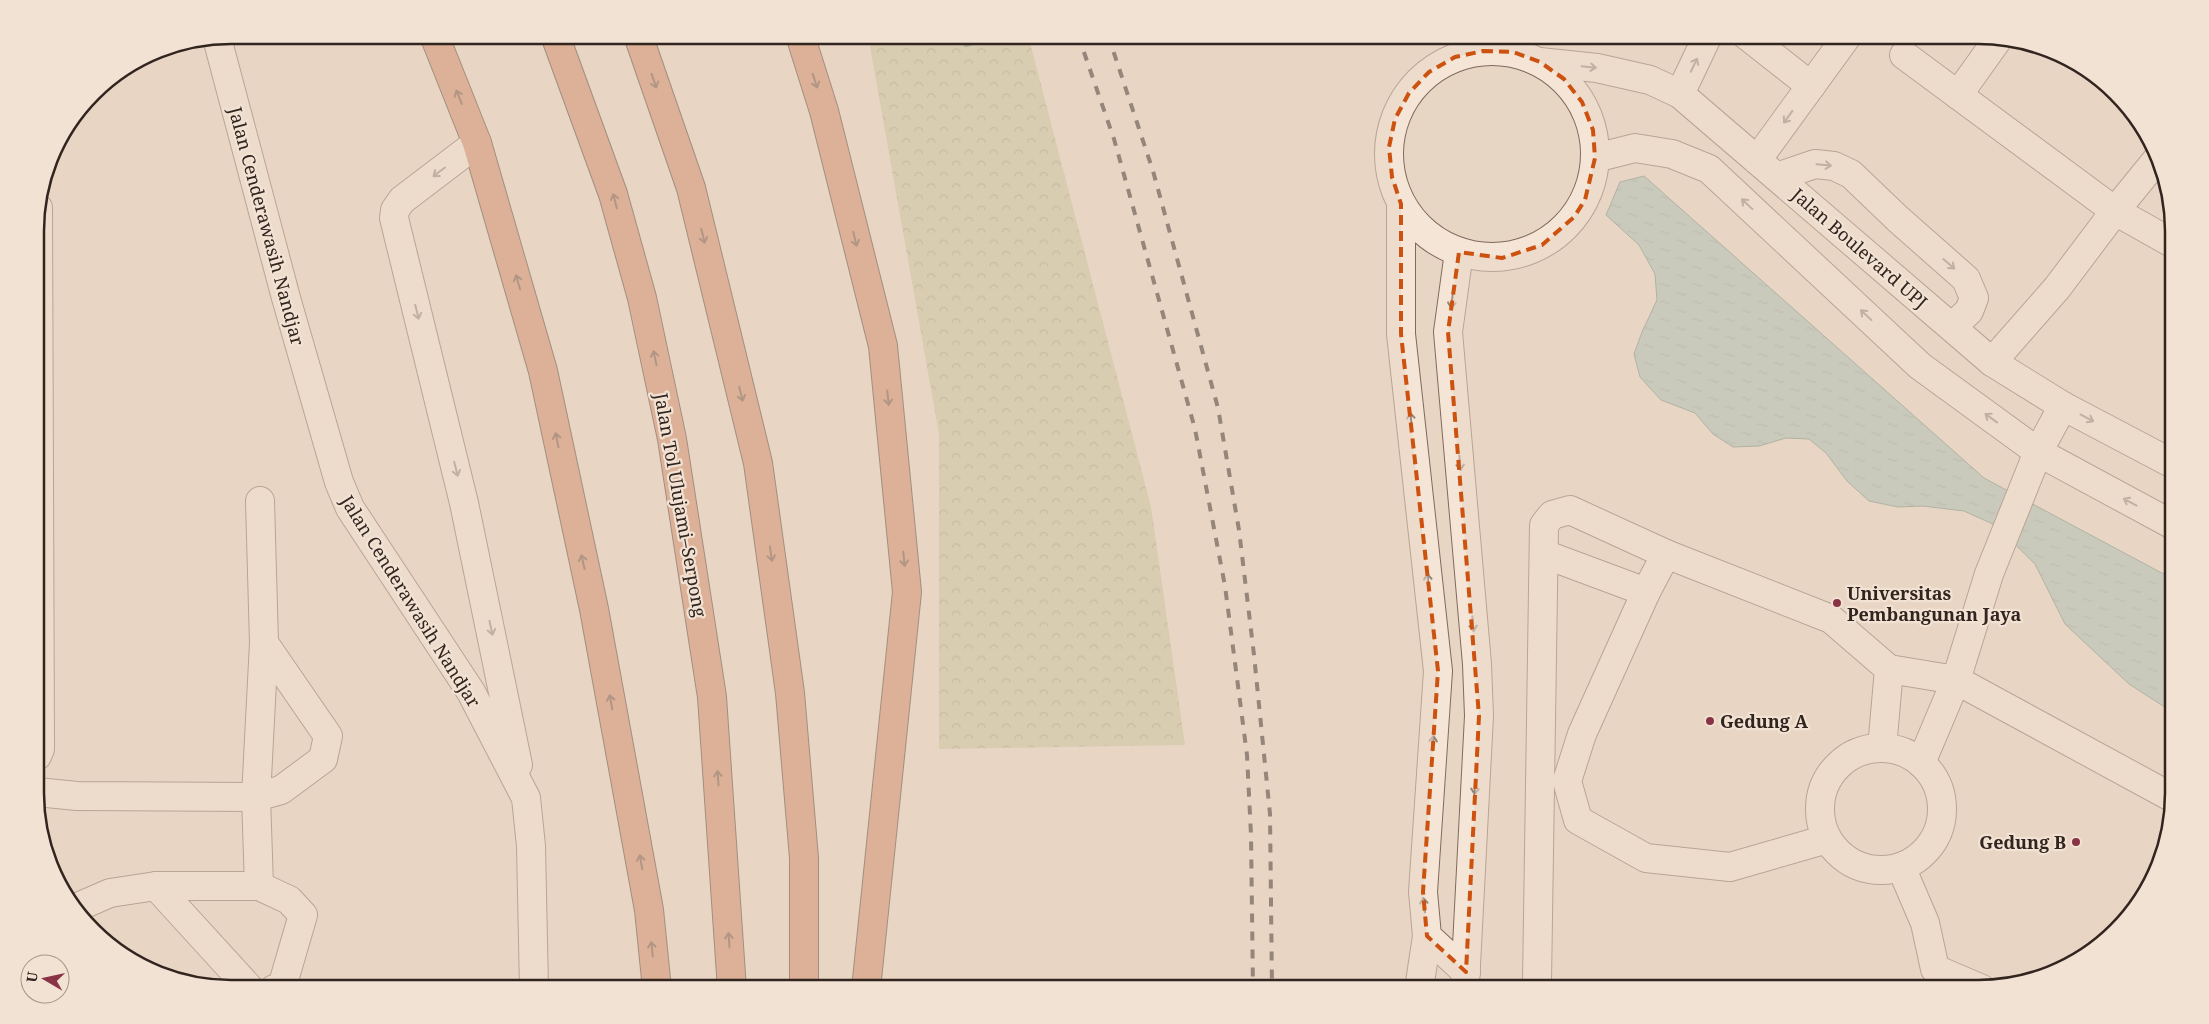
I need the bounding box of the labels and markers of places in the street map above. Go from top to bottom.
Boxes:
place label: Universitas Pembangunan Jaya [1847,581,2022,626]
marker: Universitas Pembangunan Jaya [1831,597,1843,609]
place label: Gedung A [1720,709,1809,733]
marker: Gedung A [1704,715,1716,727]
place label: Gedung B [1979,830,2066,854]
marker: Gedung B [2070,836,2082,848]

